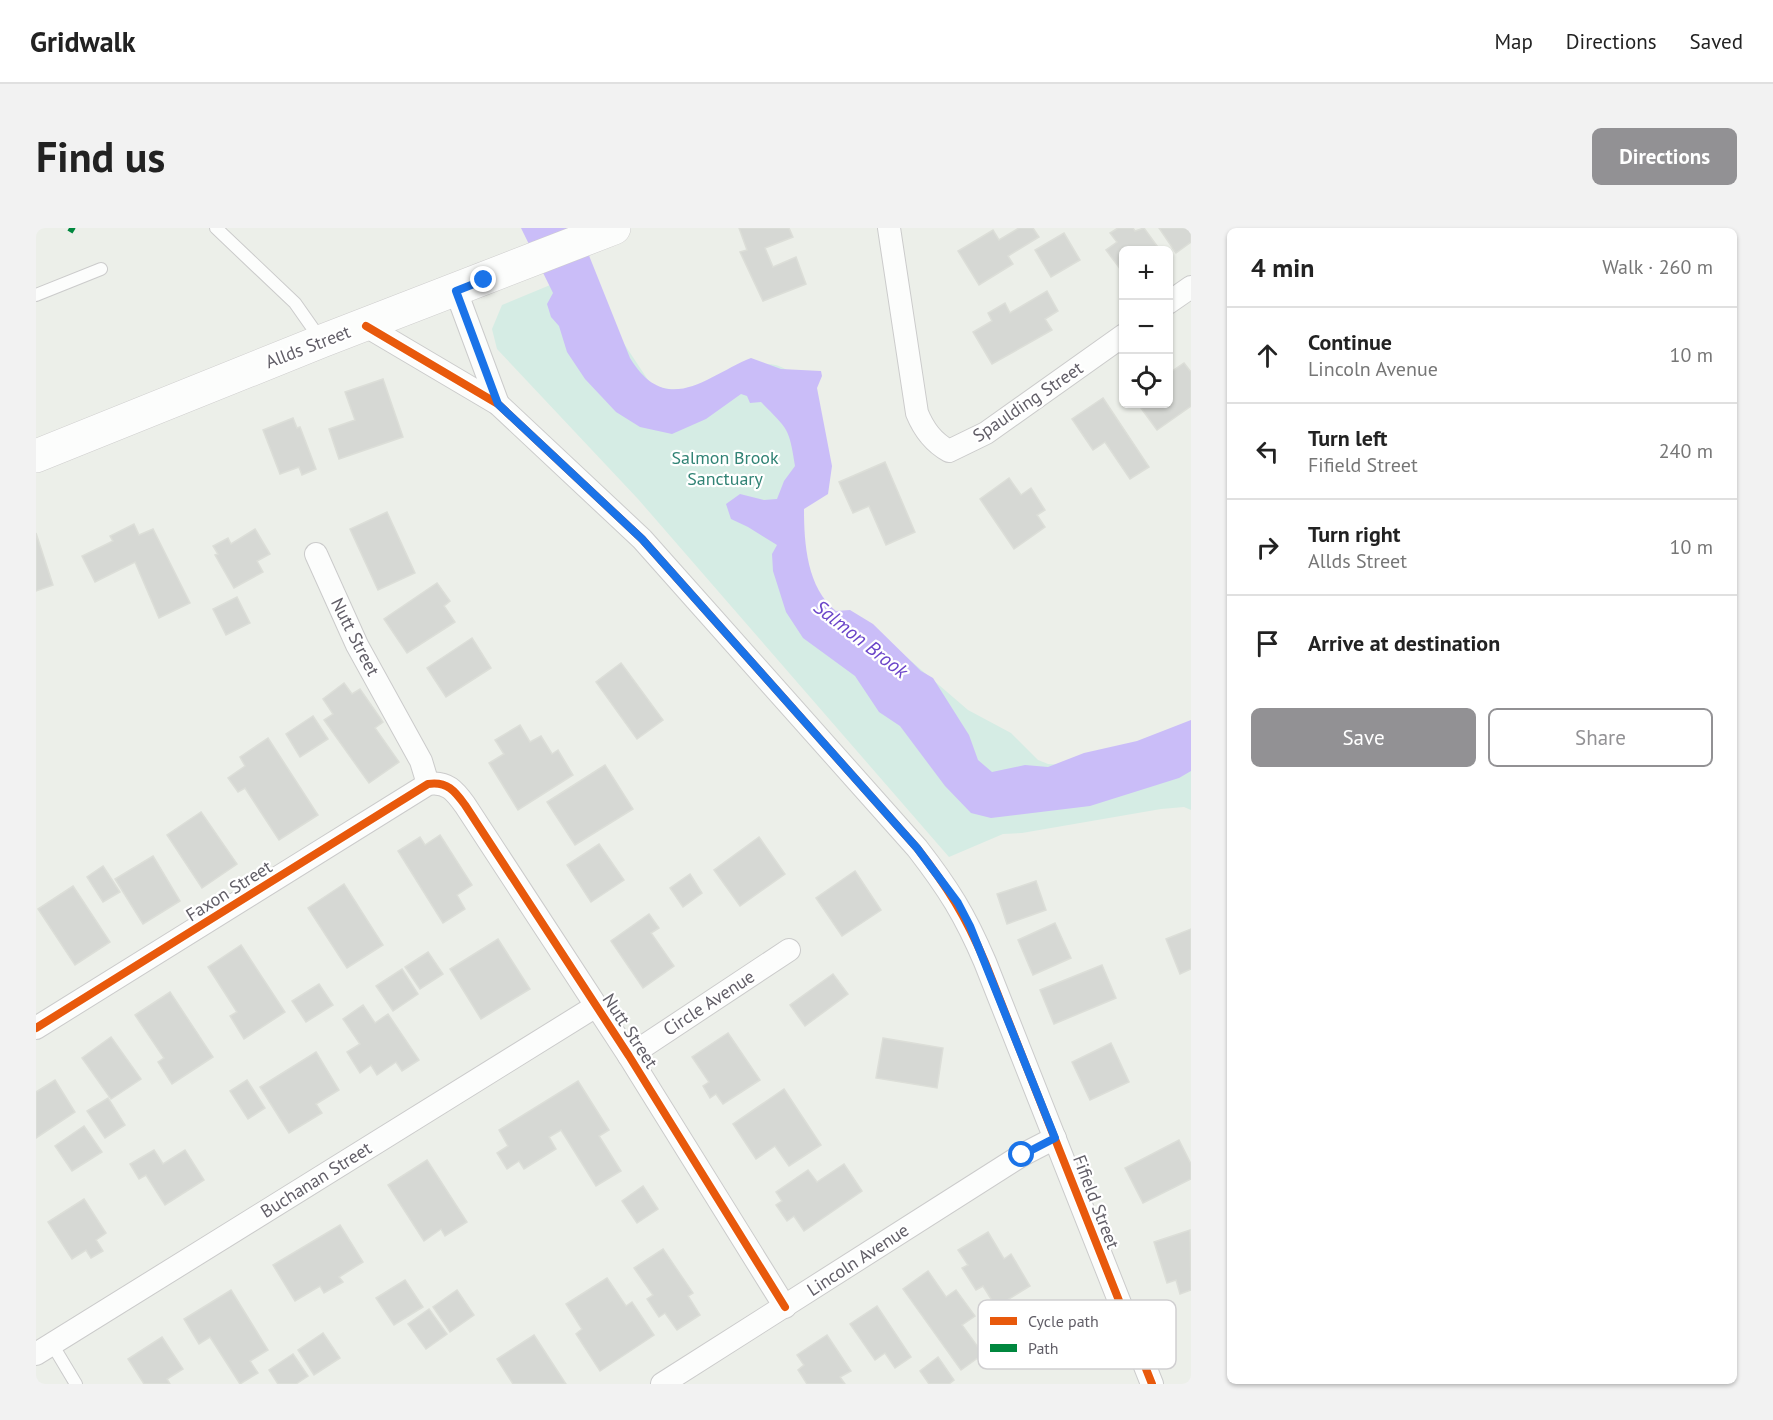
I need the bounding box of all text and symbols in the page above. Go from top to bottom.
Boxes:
text: Gridwalk [30,23,136,60]
text: Map [1494,28,1533,55]
text: Directions [1566,28,1657,55]
text: Saved [1690,28,1743,55]
button: Directions [1592,128,1737,185]
text: Find us [36,129,165,184]
map controls [1119,246,1173,408]
button: + [1119,246,1173,300]
text: 4 min [1251,251,1314,284]
text: Walk · 260 m [1602,254,1713,280]
route end [470,266,496,292]
button: − [1119,300,1173,354]
street label: Allds Street [262,320,354,373]
text: Continue [1308,328,1392,356]
icon: ahead [1251,339,1284,372]
text: 10 m [1670,342,1713,368]
button: locate [1119,354,1173,408]
street label: Spaulding Street [968,356,1087,447]
text: Lincoln Avenue [1308,356,1438,382]
text: Turn left [1308,424,1388,452]
icon: left [1251,435,1284,468]
text: 240 m [1659,438,1713,464]
park label: Salmon Brook Sanctuary [671,446,779,490]
text: Fifield Street [1308,452,1418,478]
text: Turn right [1308,520,1400,548]
icon: right [1251,531,1284,564]
text: 10 m [1670,534,1713,560]
text: Allds Street [1308,548,1407,574]
street label: Nutt Street [326,594,385,680]
water label: Salmon Brook [809,594,914,685]
icon: arrive [1251,627,1284,660]
text: Arrive at destination [1308,629,1500,657]
button: Save [1251,708,1476,767]
button: Share [1488,708,1713,767]
street label: Faxon Street [181,855,276,926]
street label: Circle Avenue [659,965,759,1041]
street label: Nutt Street [598,989,663,1073]
street label: Buchanan Street [256,1136,375,1223]
route start [1008,1141,1034,1167]
street label: Fifield Street [1068,1152,1125,1252]
street label: Lincoln Avenue [802,1218,913,1301]
legend [978,1300,1176,1369]
text: Cycle path [1028,1311,1099,1331]
text: Path [1028,1338,1059,1358]

